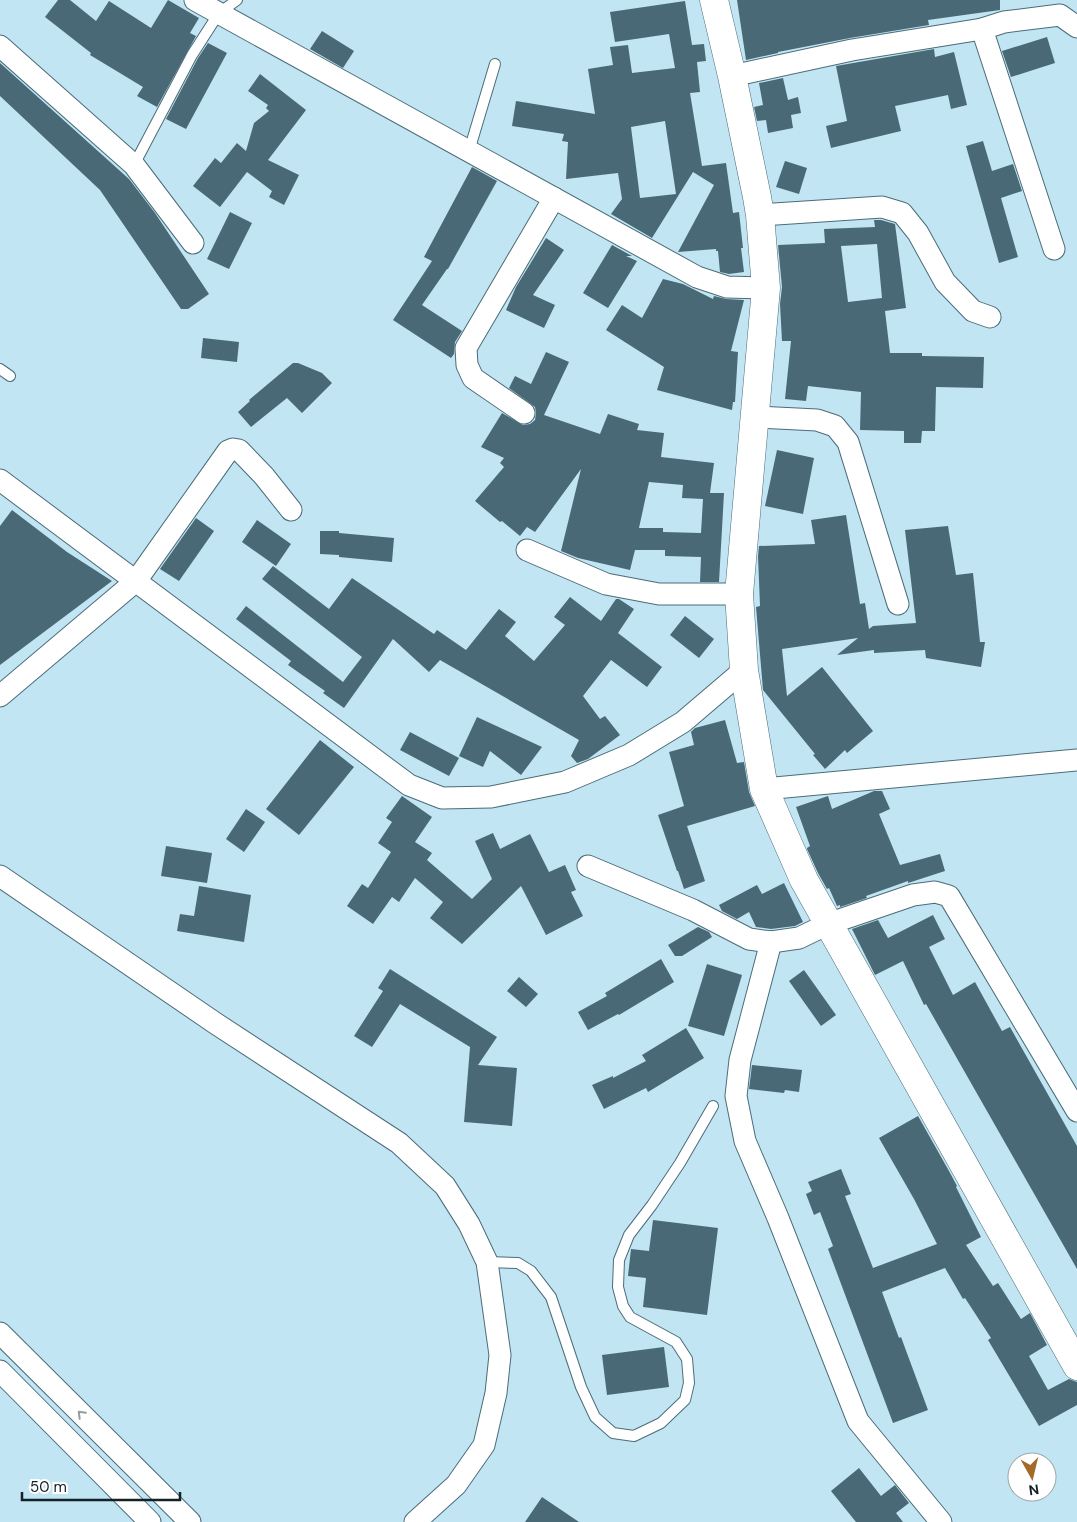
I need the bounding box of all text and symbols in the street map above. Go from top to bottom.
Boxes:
one-way arrow [78,1410,87,1419]
north arrow [1007,1452,1057,1502]
scale bar [22,1470,180,1502]
text: 50 m [30,1477,67,1497]
text: N [1027,1480,1040,1499]

